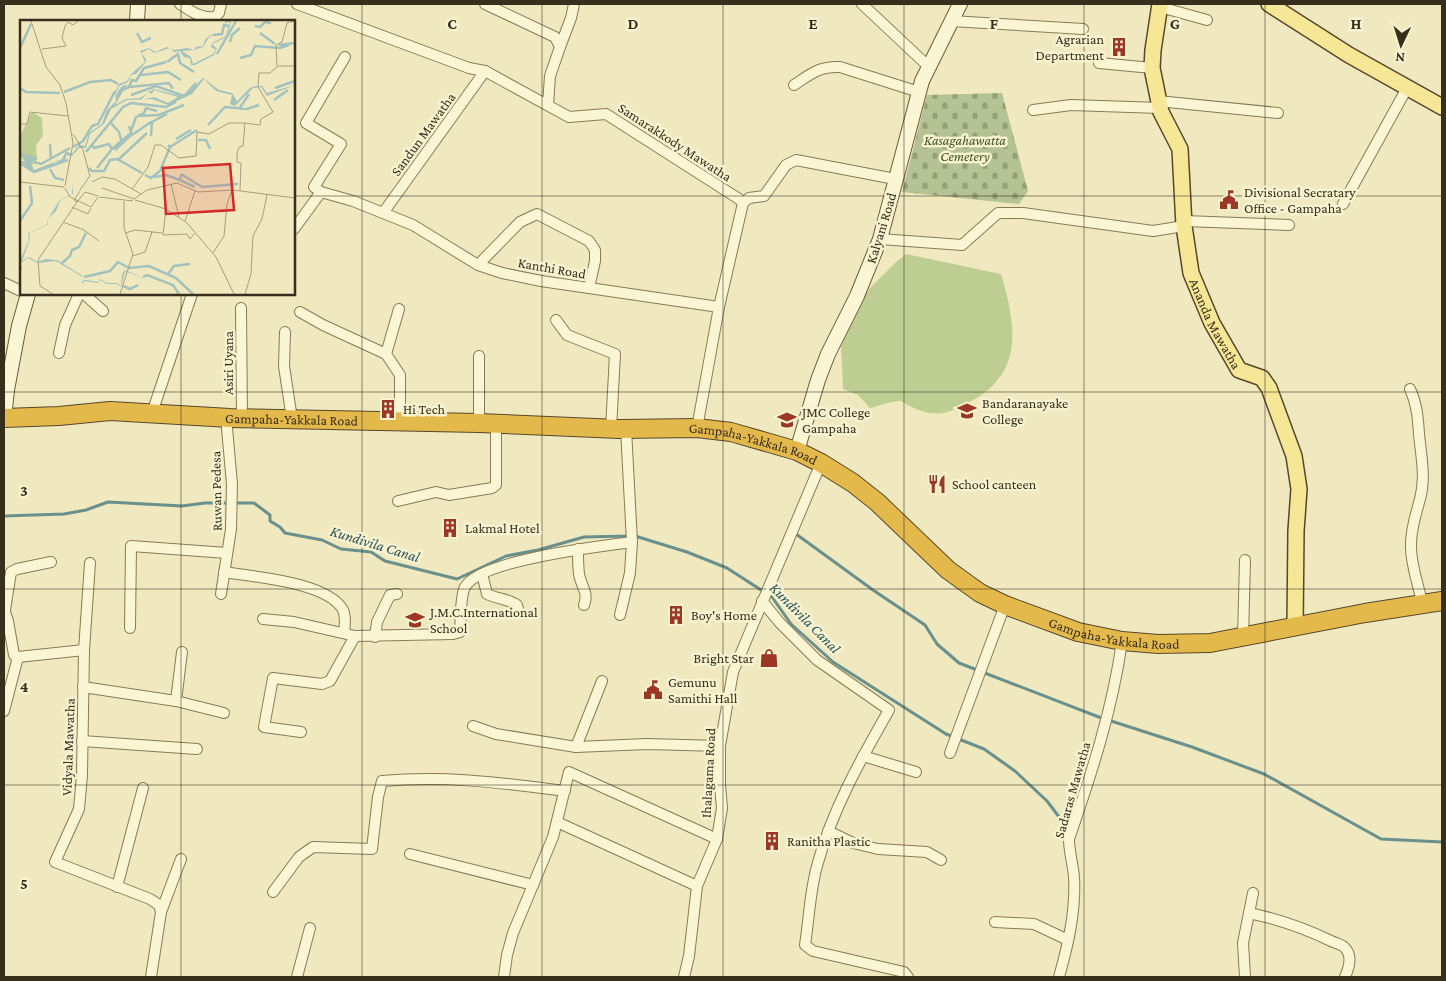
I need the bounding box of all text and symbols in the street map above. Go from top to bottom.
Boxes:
text: C [447,15,457,32]
text: D [627,15,639,32]
text: E [808,15,818,32]
text: F [990,15,999,32]
text: G [1170,15,1180,32]
text: H [1351,15,1362,32]
inset map [20,20,295,295]
north arrow [1376,20,1426,70]
place label: Agrarian Department [1036,31,1104,63]
building icon: Agrarian Department [1108,36,1130,58]
text: N [1394,50,1405,66]
street label: Sandun Mawatha [387,89,459,179]
street label: Samarakkody Mawatha [615,99,735,185]
park label: Kasagahawatta Cemetery [924,132,1006,164]
place label: Divisional Secratary Office - Gampaha [1244,184,1356,216]
public building icon: Divisional Secratary Office - Gampaha [1218,189,1240,211]
street label: Kalyani Road [863,190,900,265]
street label: Kanthi Road [517,254,588,282]
street label: Ananda Mawatha [1186,276,1245,372]
street label: Asiri Uyana [220,330,236,395]
place label: Bandaranayake College [982,395,1068,427]
building icon: Hi Tech [377,398,399,420]
school or university icon: Bandaranayake College [956,400,978,422]
place label: Hi Tech [403,401,445,417]
place label: JMC College Gampaha [800,404,870,436]
school or university icon: JMC College Gampaha [776,409,798,431]
street label: Gampaha-Yakkala Road [224,410,359,429]
street label: Gampaha-Yakkala Road [689,420,821,468]
street label: Ruwan Pedesa [207,450,225,531]
restaurant icon: School canteen [926,473,948,495]
place label: School canteen [952,476,1037,492]
text: 3 [20,482,28,499]
building icon: Lakmal Hotel [439,517,461,539]
place label: Lakmal Hotel [465,520,540,536]
water label: Kundivila Canal [328,523,422,565]
water label: Kundivila Canal [767,580,844,657]
place label: J.M.C.International School [428,604,538,636]
building icon: Boy's Home [665,604,687,626]
place label: Boy's Home [691,607,757,623]
school or university icon: J.M.C.International School [404,609,426,631]
street label: Gampaha-Yakkala Road [1046,614,1180,652]
shop icon: Bright Star [758,647,780,669]
place label: Bright Star [694,650,754,666]
place label: Gemunu Samithi Hall [668,674,738,706]
text: 4 [20,678,29,695]
public building icon: Gemunu Samithi Hall [642,679,664,701]
street label: Vidyala Mawatha [58,697,78,796]
street label: Ihalagama Road [698,727,718,819]
street label: Sadaras Mawatha [1051,739,1094,840]
building icon: Ranitha Plastic [761,830,783,852]
place label: Ranitha Plastic [787,833,871,849]
text: 5 [20,875,28,892]

